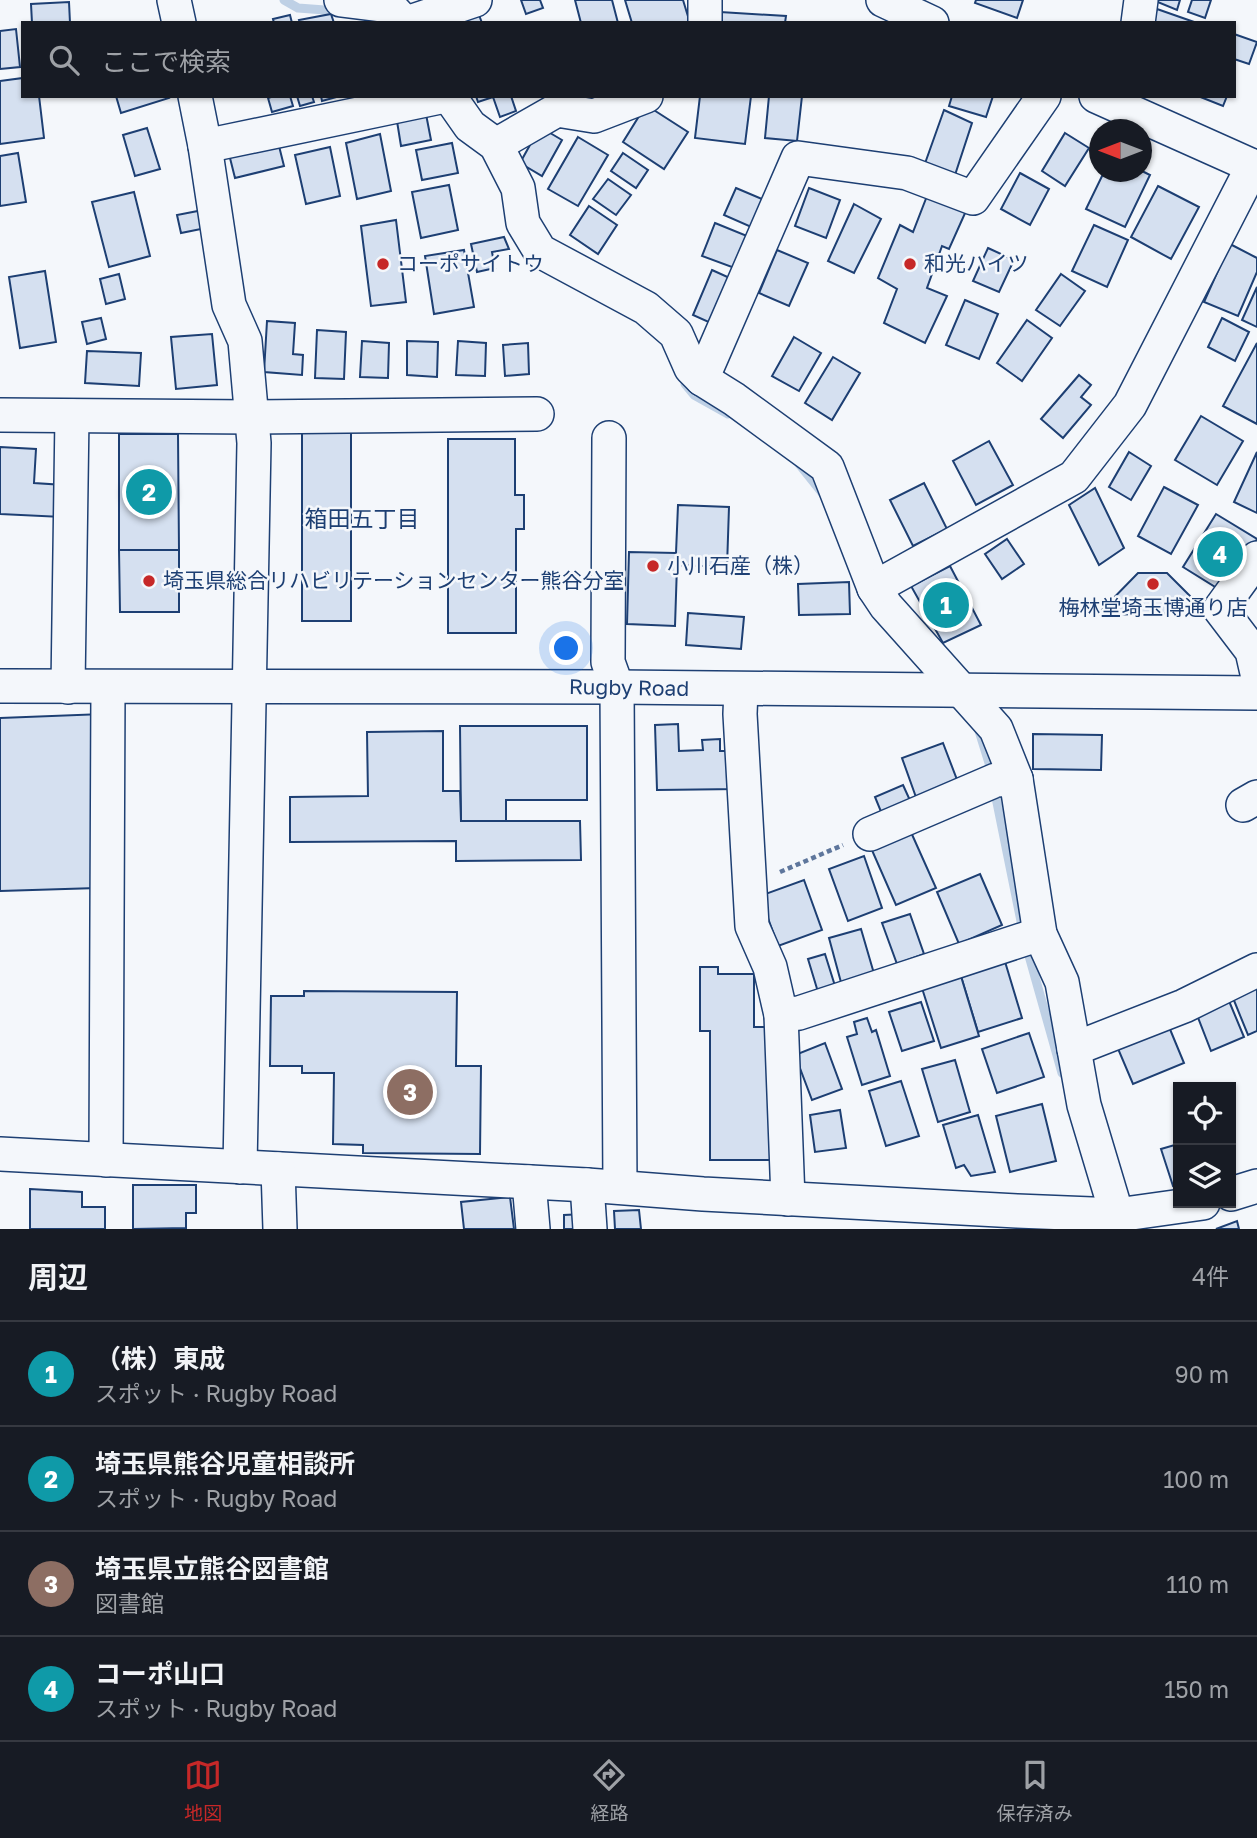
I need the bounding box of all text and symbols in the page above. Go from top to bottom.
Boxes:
search box [21,21,1236,98]
icon: search [45,41,83,79]
text: ここで検索 [101,46,231,77]
north arrow [1089,119,1152,182]
place label: コーポサイトウ [397,250,544,276]
place label: 和光ハイツ [924,250,1029,276]
marker: コーポサイトウ [375,256,391,272]
marker: 和光ハイツ [902,256,918,272]
pin: 2 [126,466,172,518]
district label: 箱田五丁目 [305,504,420,532]
pin: 4 [1197,528,1243,580]
place label: 小川石産（株） [667,552,814,578]
marker: 小川石産（株） [645,558,661,574]
place label: 埼玉県総合リハビリテーションセンター熊谷分室 [163,567,625,593]
marker: 埼玉県総合リハビリテーションセンター熊谷分室 [141,573,157,589]
marker: 梅林堂埼玉博通り店 [1145,576,1161,592]
pin: 1 [923,579,969,631]
place label: 梅林堂埼玉博通り店 [1059,594,1248,620]
your location [549,631,583,665]
street label: Rugby Road [569,673,689,701]
pin: 3 [387,1066,433,1118]
map controls [1173,1082,1236,1208]
button: locate [1173,1082,1236,1145]
button: layers [1173,1145,1236,1208]
text: 周辺 [28,1259,88,1295]
text: 4件 [1192,1262,1229,1290]
text: （株）東成 [95,1343,225,1374]
text: 1 [45,1360,57,1388]
text: 90 m [1175,1360,1229,1388]
text: スポット · Rugby Road [95,1379,337,1407]
text: 埼玉県熊谷児童相談所 [95,1448,355,1479]
text: 2 [44,1465,58,1493]
text: 100 m [1163,1465,1229,1493]
text: スポット · Rugby Road [95,1484,337,1512]
text: 埼玉県立熊谷図書館 [95,1553,329,1584]
text: 3 [44,1570,58,1598]
text: 110 m [1166,1570,1229,1598]
text: 図書館 [95,1589,164,1617]
text: コーポ山口 [95,1658,225,1689]
text: 4 [44,1675,58,1703]
text: 150 m [1164,1675,1229,1703]
text: スポット · Rugby Road [95,1694,337,1722]
tab: 地図 [184,1756,222,1825]
tab: 経路 [590,1756,629,1825]
tab: 保存済み [997,1756,1073,1825]

